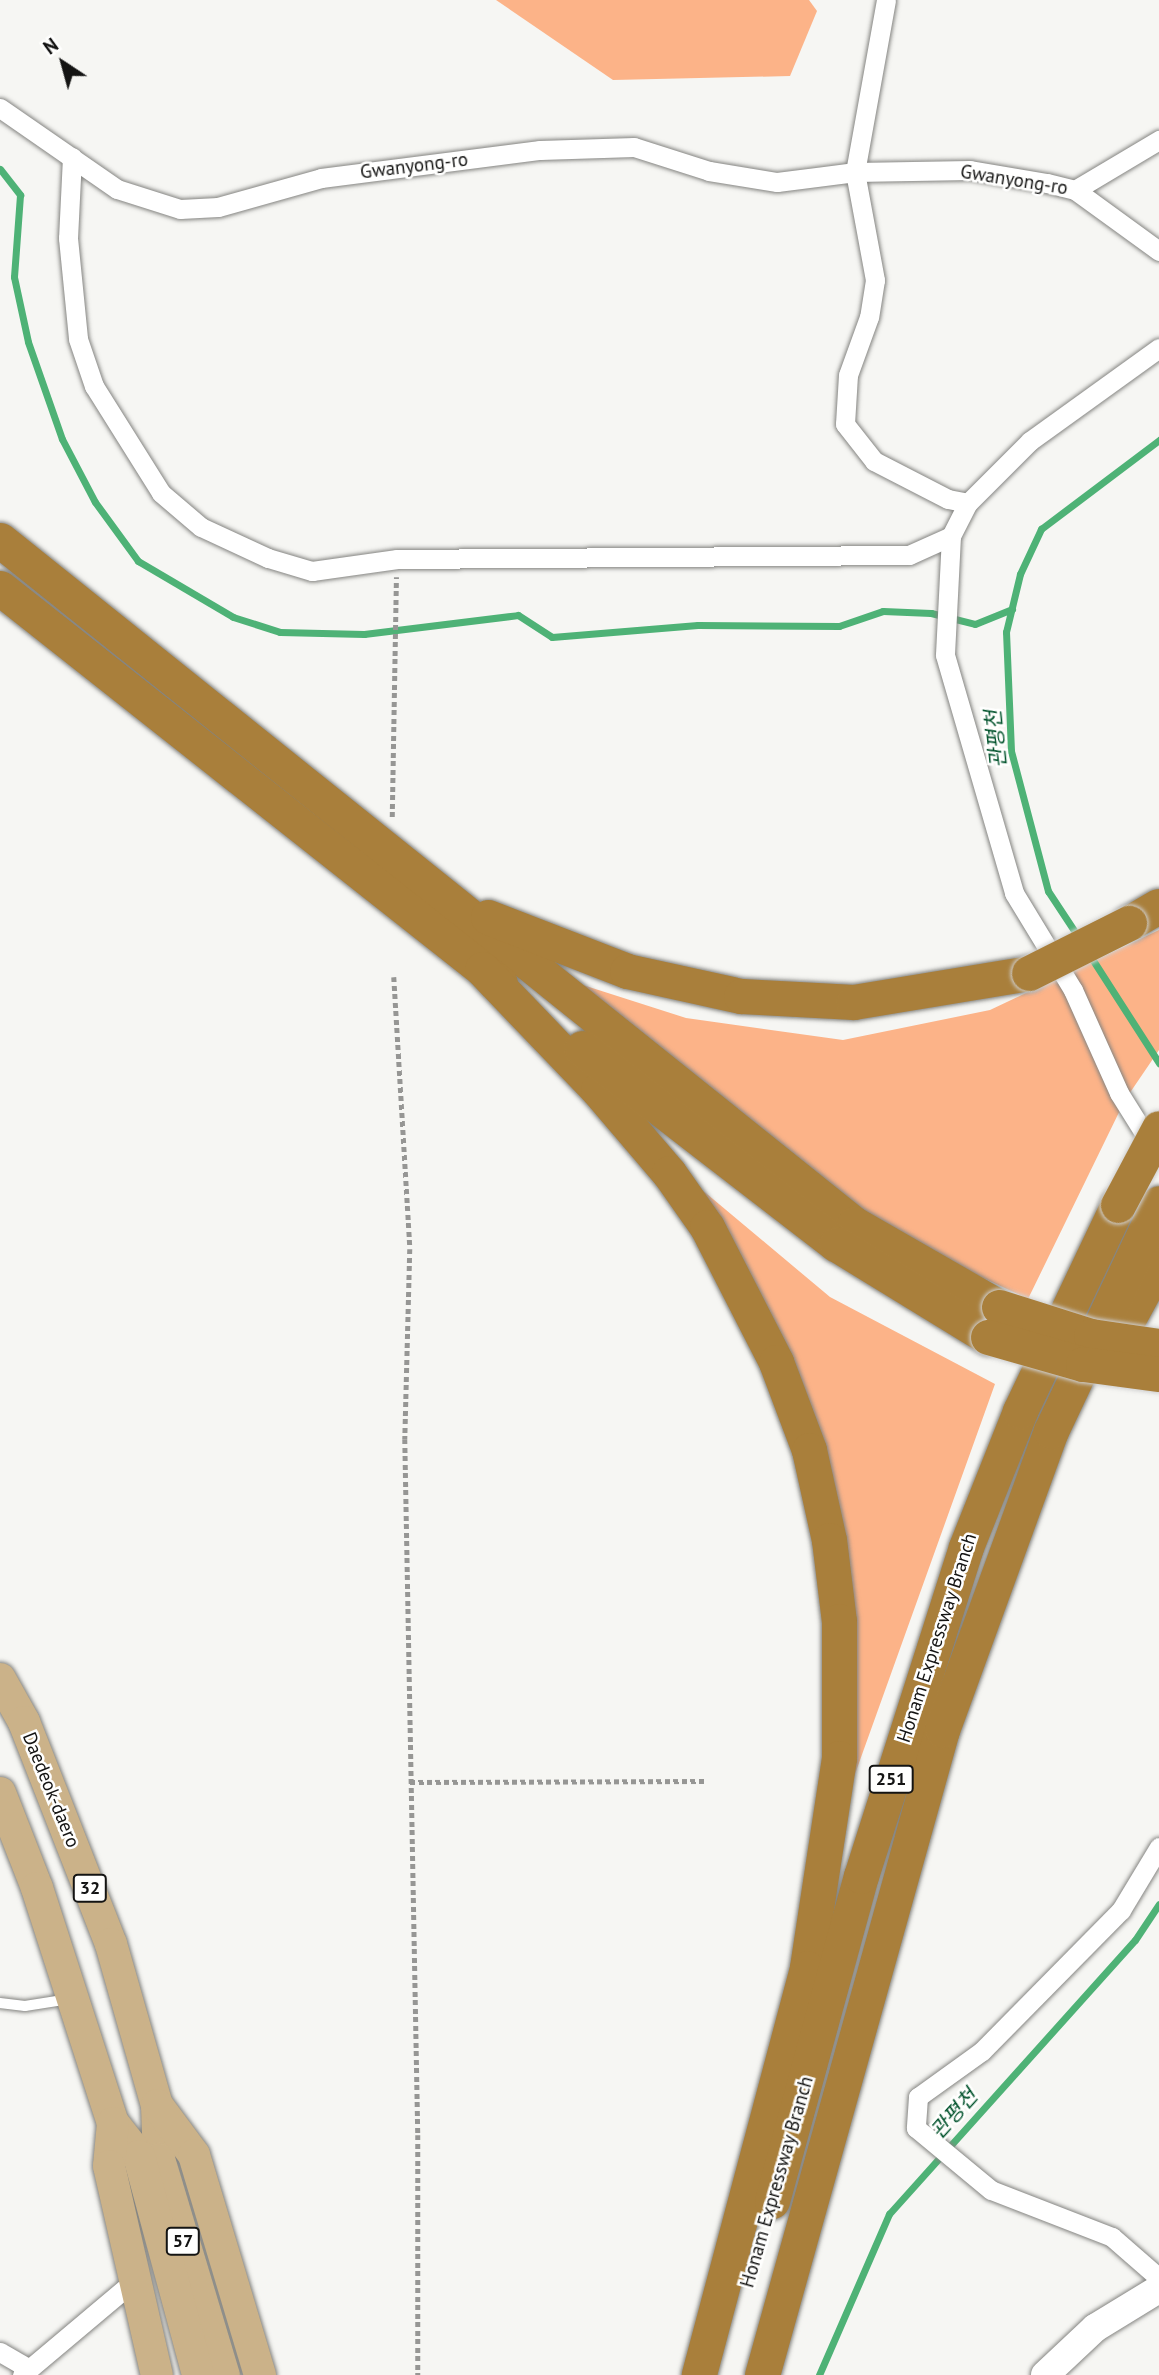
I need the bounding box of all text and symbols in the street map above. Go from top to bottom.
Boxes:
north arrow [28,28,98,98]
text: N [39,33,63,59]
street label: Gwanyong-ro [359,148,469,184]
street label: Gwanyong-ro [959,160,1069,200]
water label: 관평천 [980,709,1012,769]
street label: Honam Expressway Branch [892,1530,982,1746]
street label: Daedeok-daero [18,1729,84,1851]
road number: 251 [868,1764,914,1794]
road number: 32 [72,1874,108,1902]
street label: Honam Expressway Branch [736,2073,818,2291]
water label: 관평천 [925,2084,983,2144]
road number: 57 [166,2227,200,2256]

